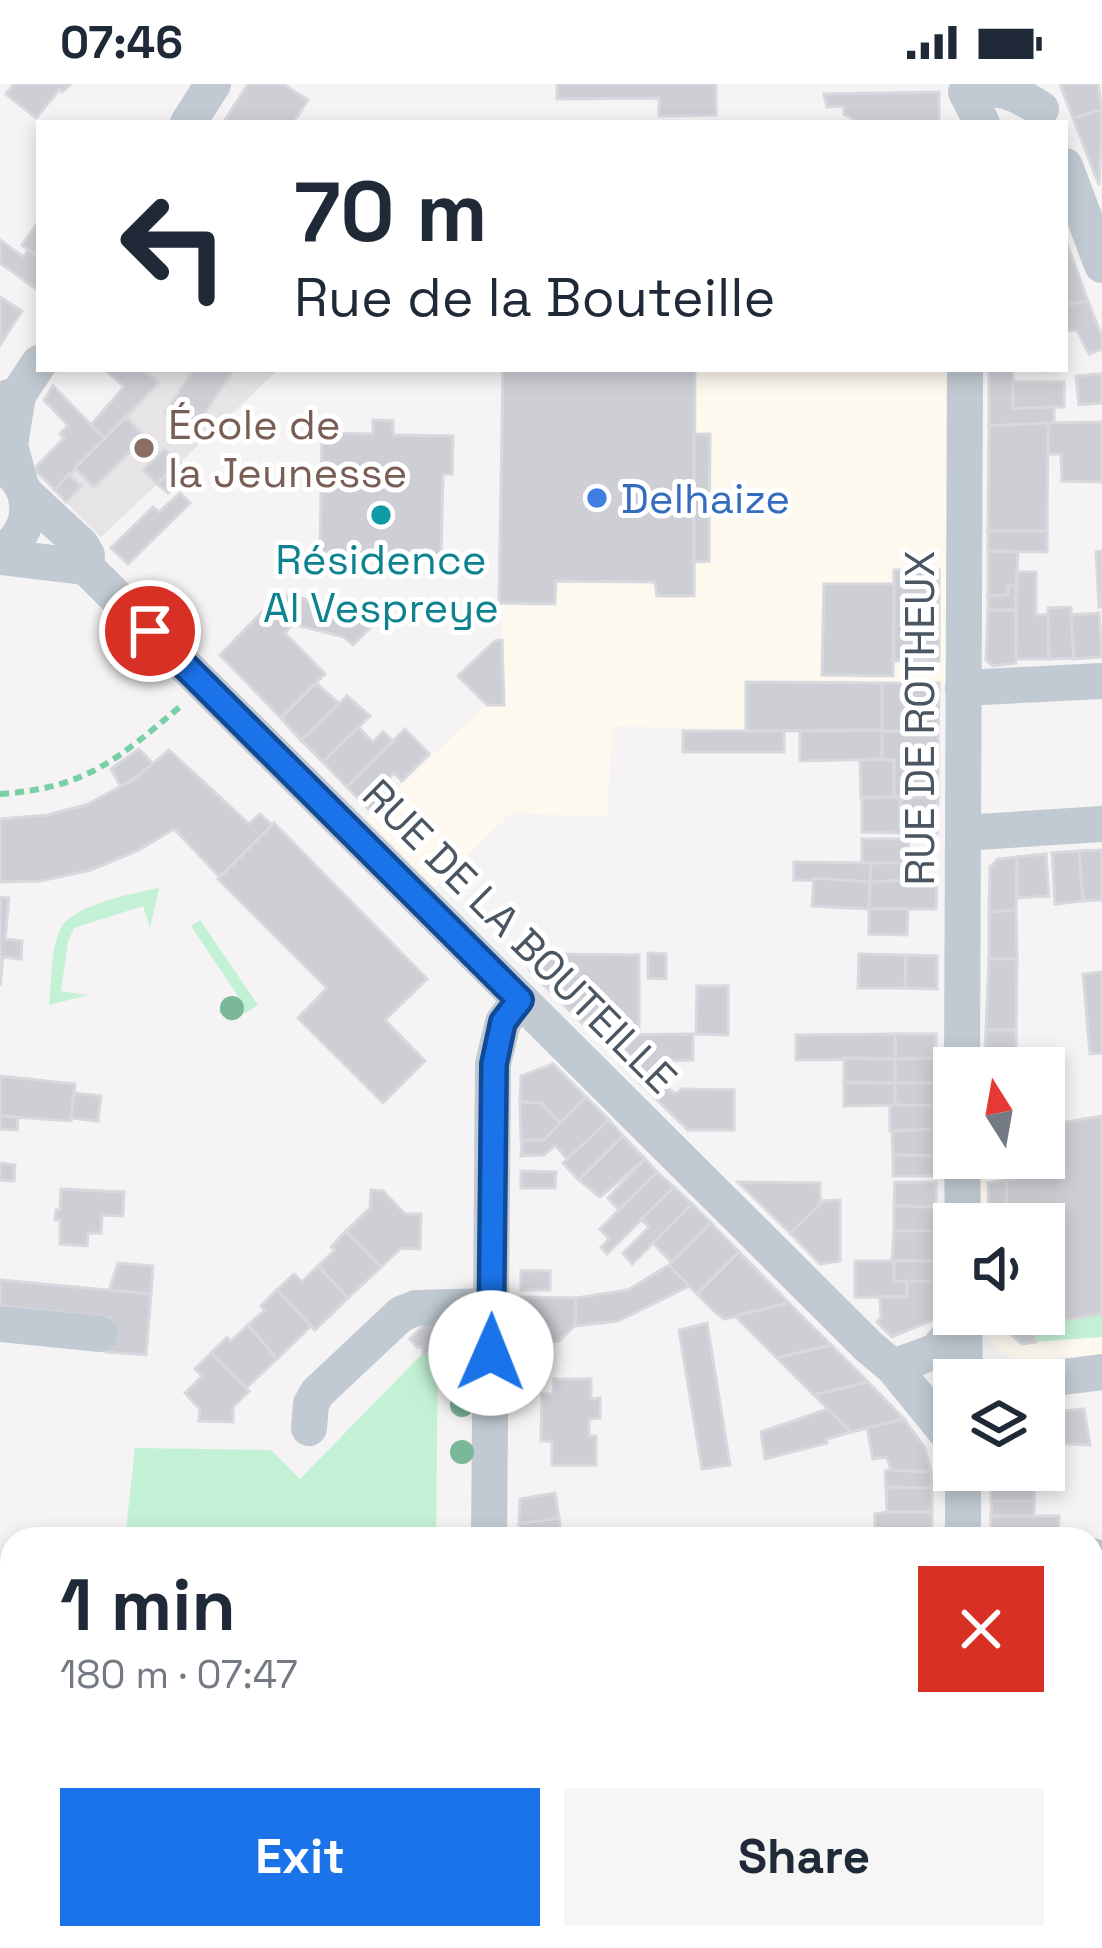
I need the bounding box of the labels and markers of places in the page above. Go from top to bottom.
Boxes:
place label: École de la Jeunesse [168,398,407,499]
marker: École de la Jeunesse [131,435,157,461]
place label: Delhaize [621,472,790,525]
marker: Delhaize [584,485,610,511]
marker: Résidence Al Vespreye [368,502,394,528]
place label: Résidence Al Vespreye [263,533,499,634]
pin [99,580,201,682]

